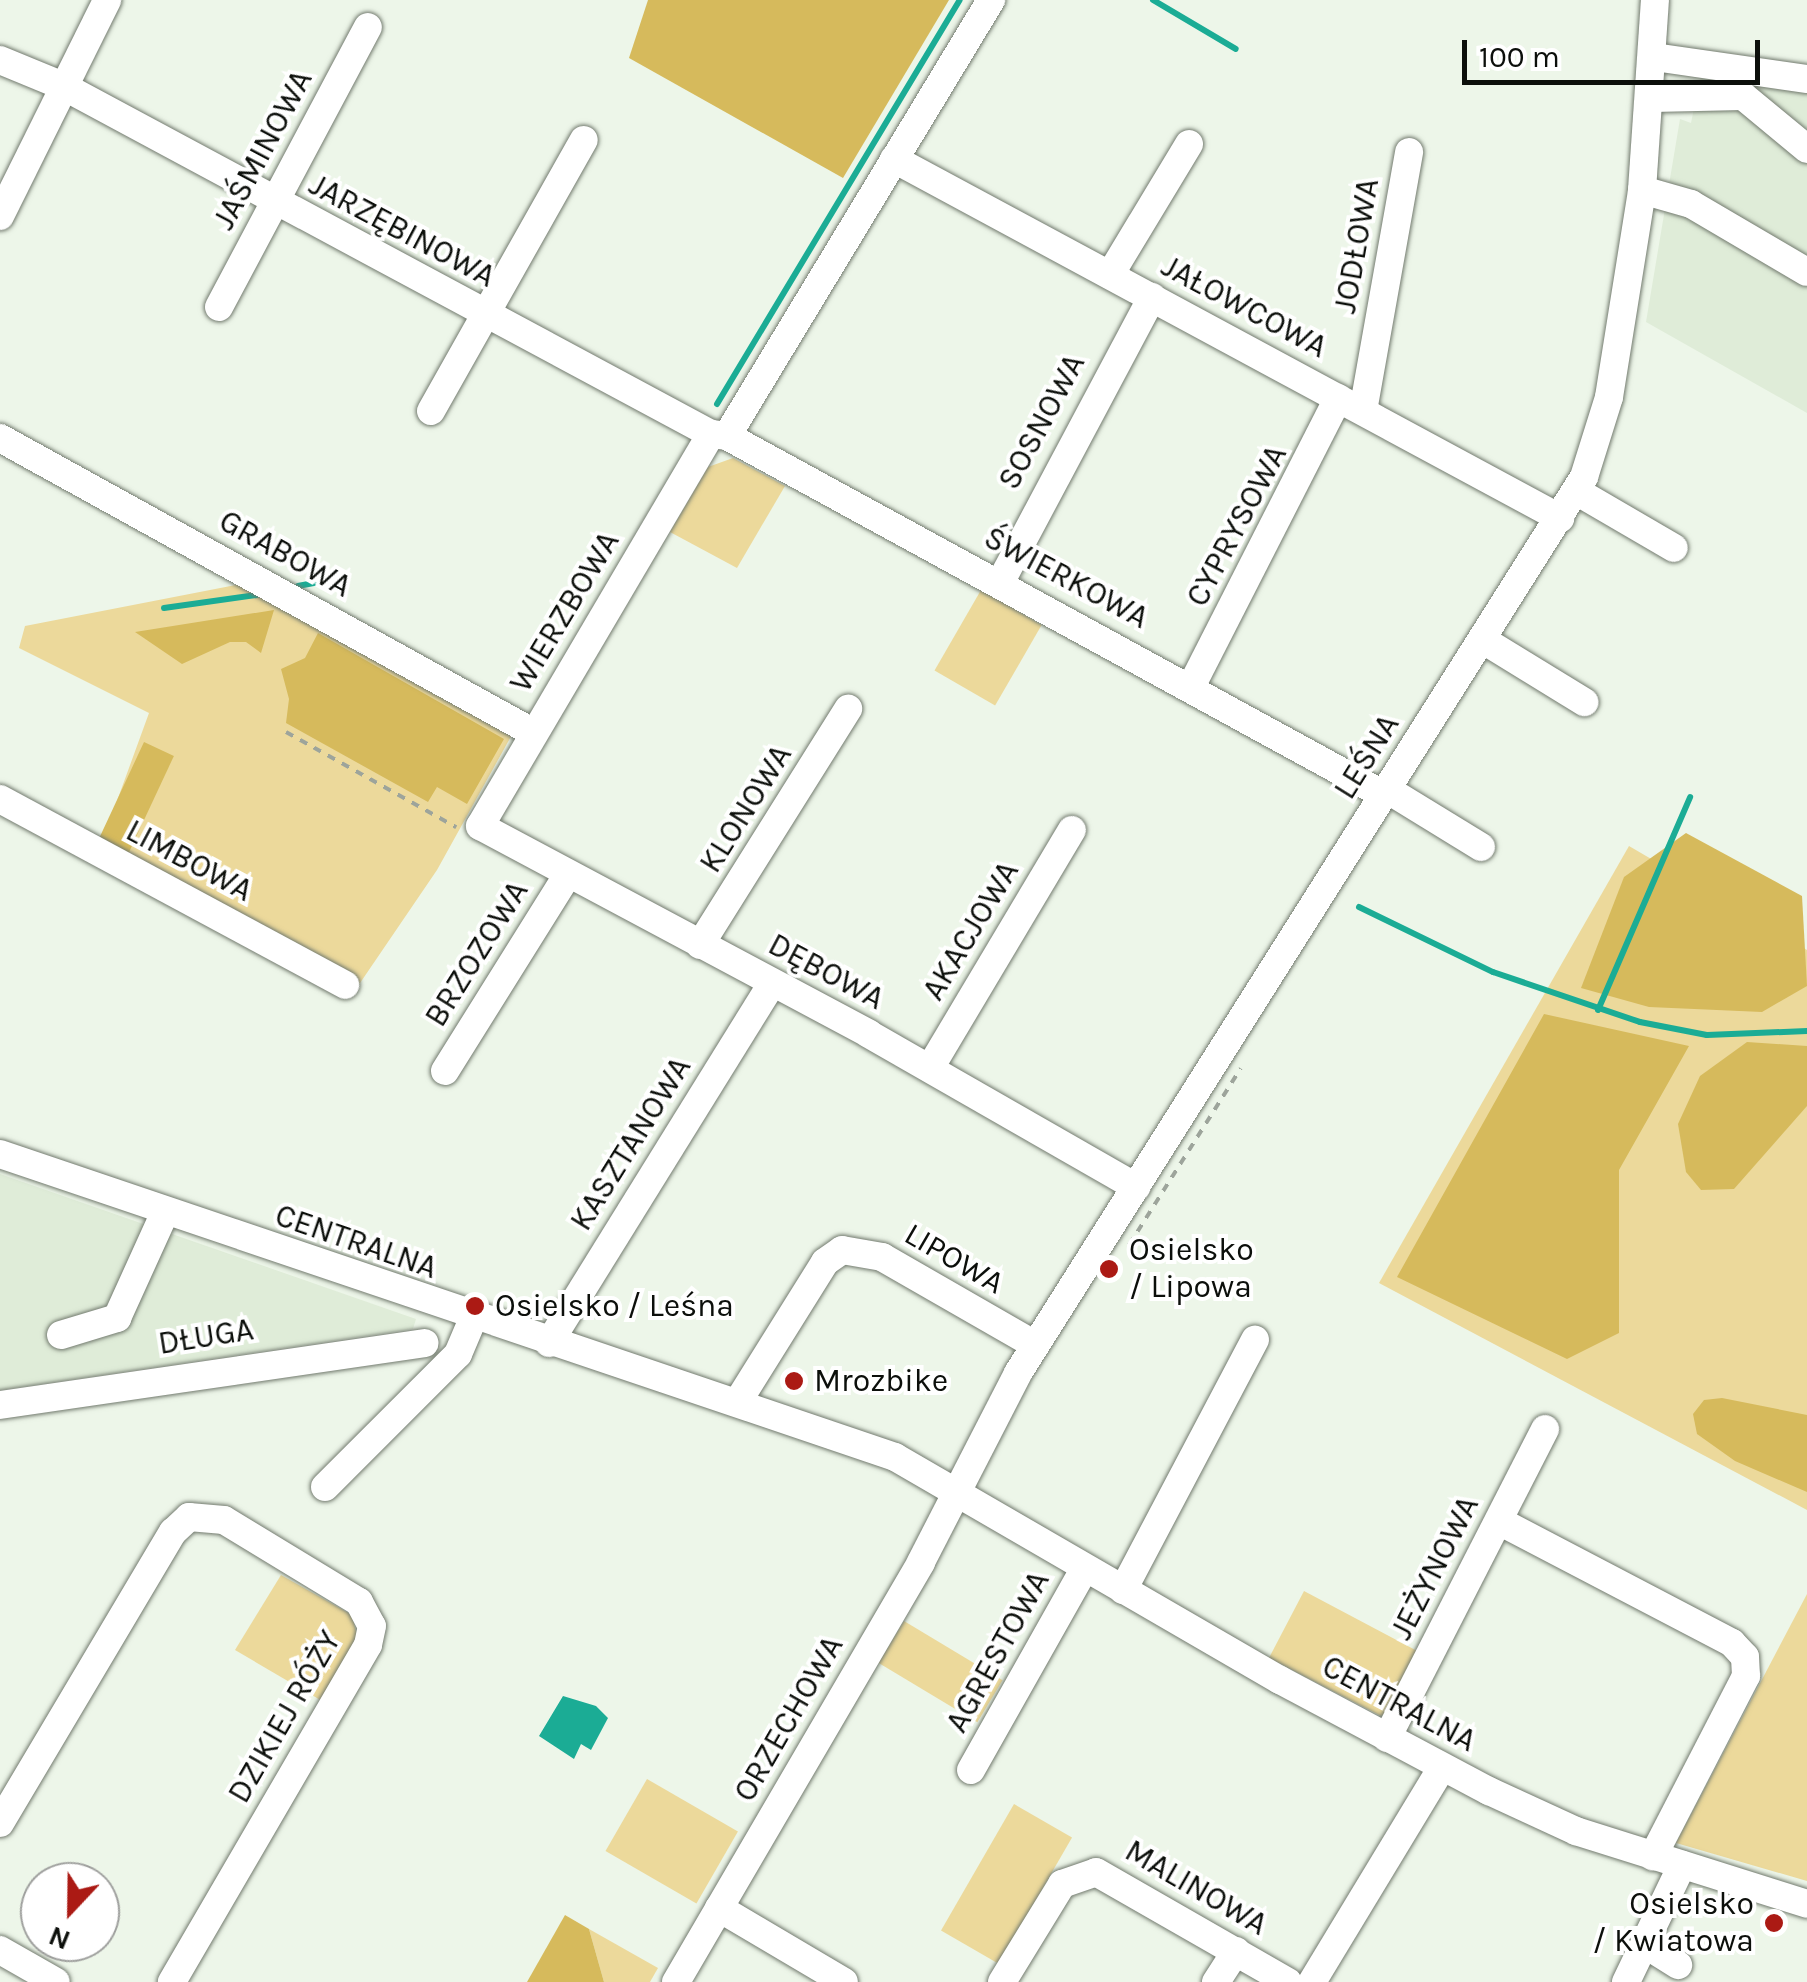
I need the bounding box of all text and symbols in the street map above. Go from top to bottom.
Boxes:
scale bar [1467,20,1764,82]
text: 100 m [1479,39,1560,75]
street label: JAŚMINOWA [205,64,321,236]
street label: JARZĘBINOWA [302,166,502,296]
street label: JODŁOWA [1326,176,1388,316]
street label: JAŁOWCOWA [1155,247,1333,367]
street label: SOSNOWA [990,348,1094,496]
street label: CYPRYSOWA [1178,439,1296,613]
street label: GRABOWA [212,502,358,606]
street label: ŚWIERKOWA [977,519,1155,637]
street label: WIERZBOWA [502,525,628,699]
street label: LEŚNA [1326,708,1408,806]
street label: KLONOWA [692,738,800,880]
street label: LIMBOWA [119,812,259,910]
street label: AKACJOWA [915,855,1027,1007]
street label: BRZOZOWA [417,874,537,1034]
street label: DĘBOWA [762,926,890,1018]
street label: KASZTANOWA [562,1050,700,1238]
street label: CENTRALNA [270,1196,442,1288]
street label: LIPOWA [898,1215,1010,1303]
place label: Osielsko / Lipowa [1129,1232,1254,1307]
marker: Osielsko / Lipowa [1098,1258,1120,1280]
place label: Osielsko / Leśna [495,1287,734,1325]
marker: Osielsko / Leśna [464,1295,486,1317]
street label: DŁUGA [156,1311,256,1363]
place label: Mrozbike [814,1362,948,1400]
marker: Mrozbike [783,1370,805,1392]
street label: JEŻYNOWA [1383,1490,1487,1646]
street label: AGRESTOWA [938,1565,1058,1739]
street label: DZIKIEJ RÓŻY [220,1624,350,1810]
street label: ORZECHOWA [726,1629,852,1809]
street label: CENTRALNA [1316,1647,1482,1761]
street label: MALINOWA [1118,1832,1274,1944]
north arrow [20,1862,120,1962]
place label: Osielsko / Kwiatowa [1592,1886,1754,1961]
marker: Osielsko / Kwiatowa [1763,1912,1785,1934]
text: N [44,1919,75,1957]

